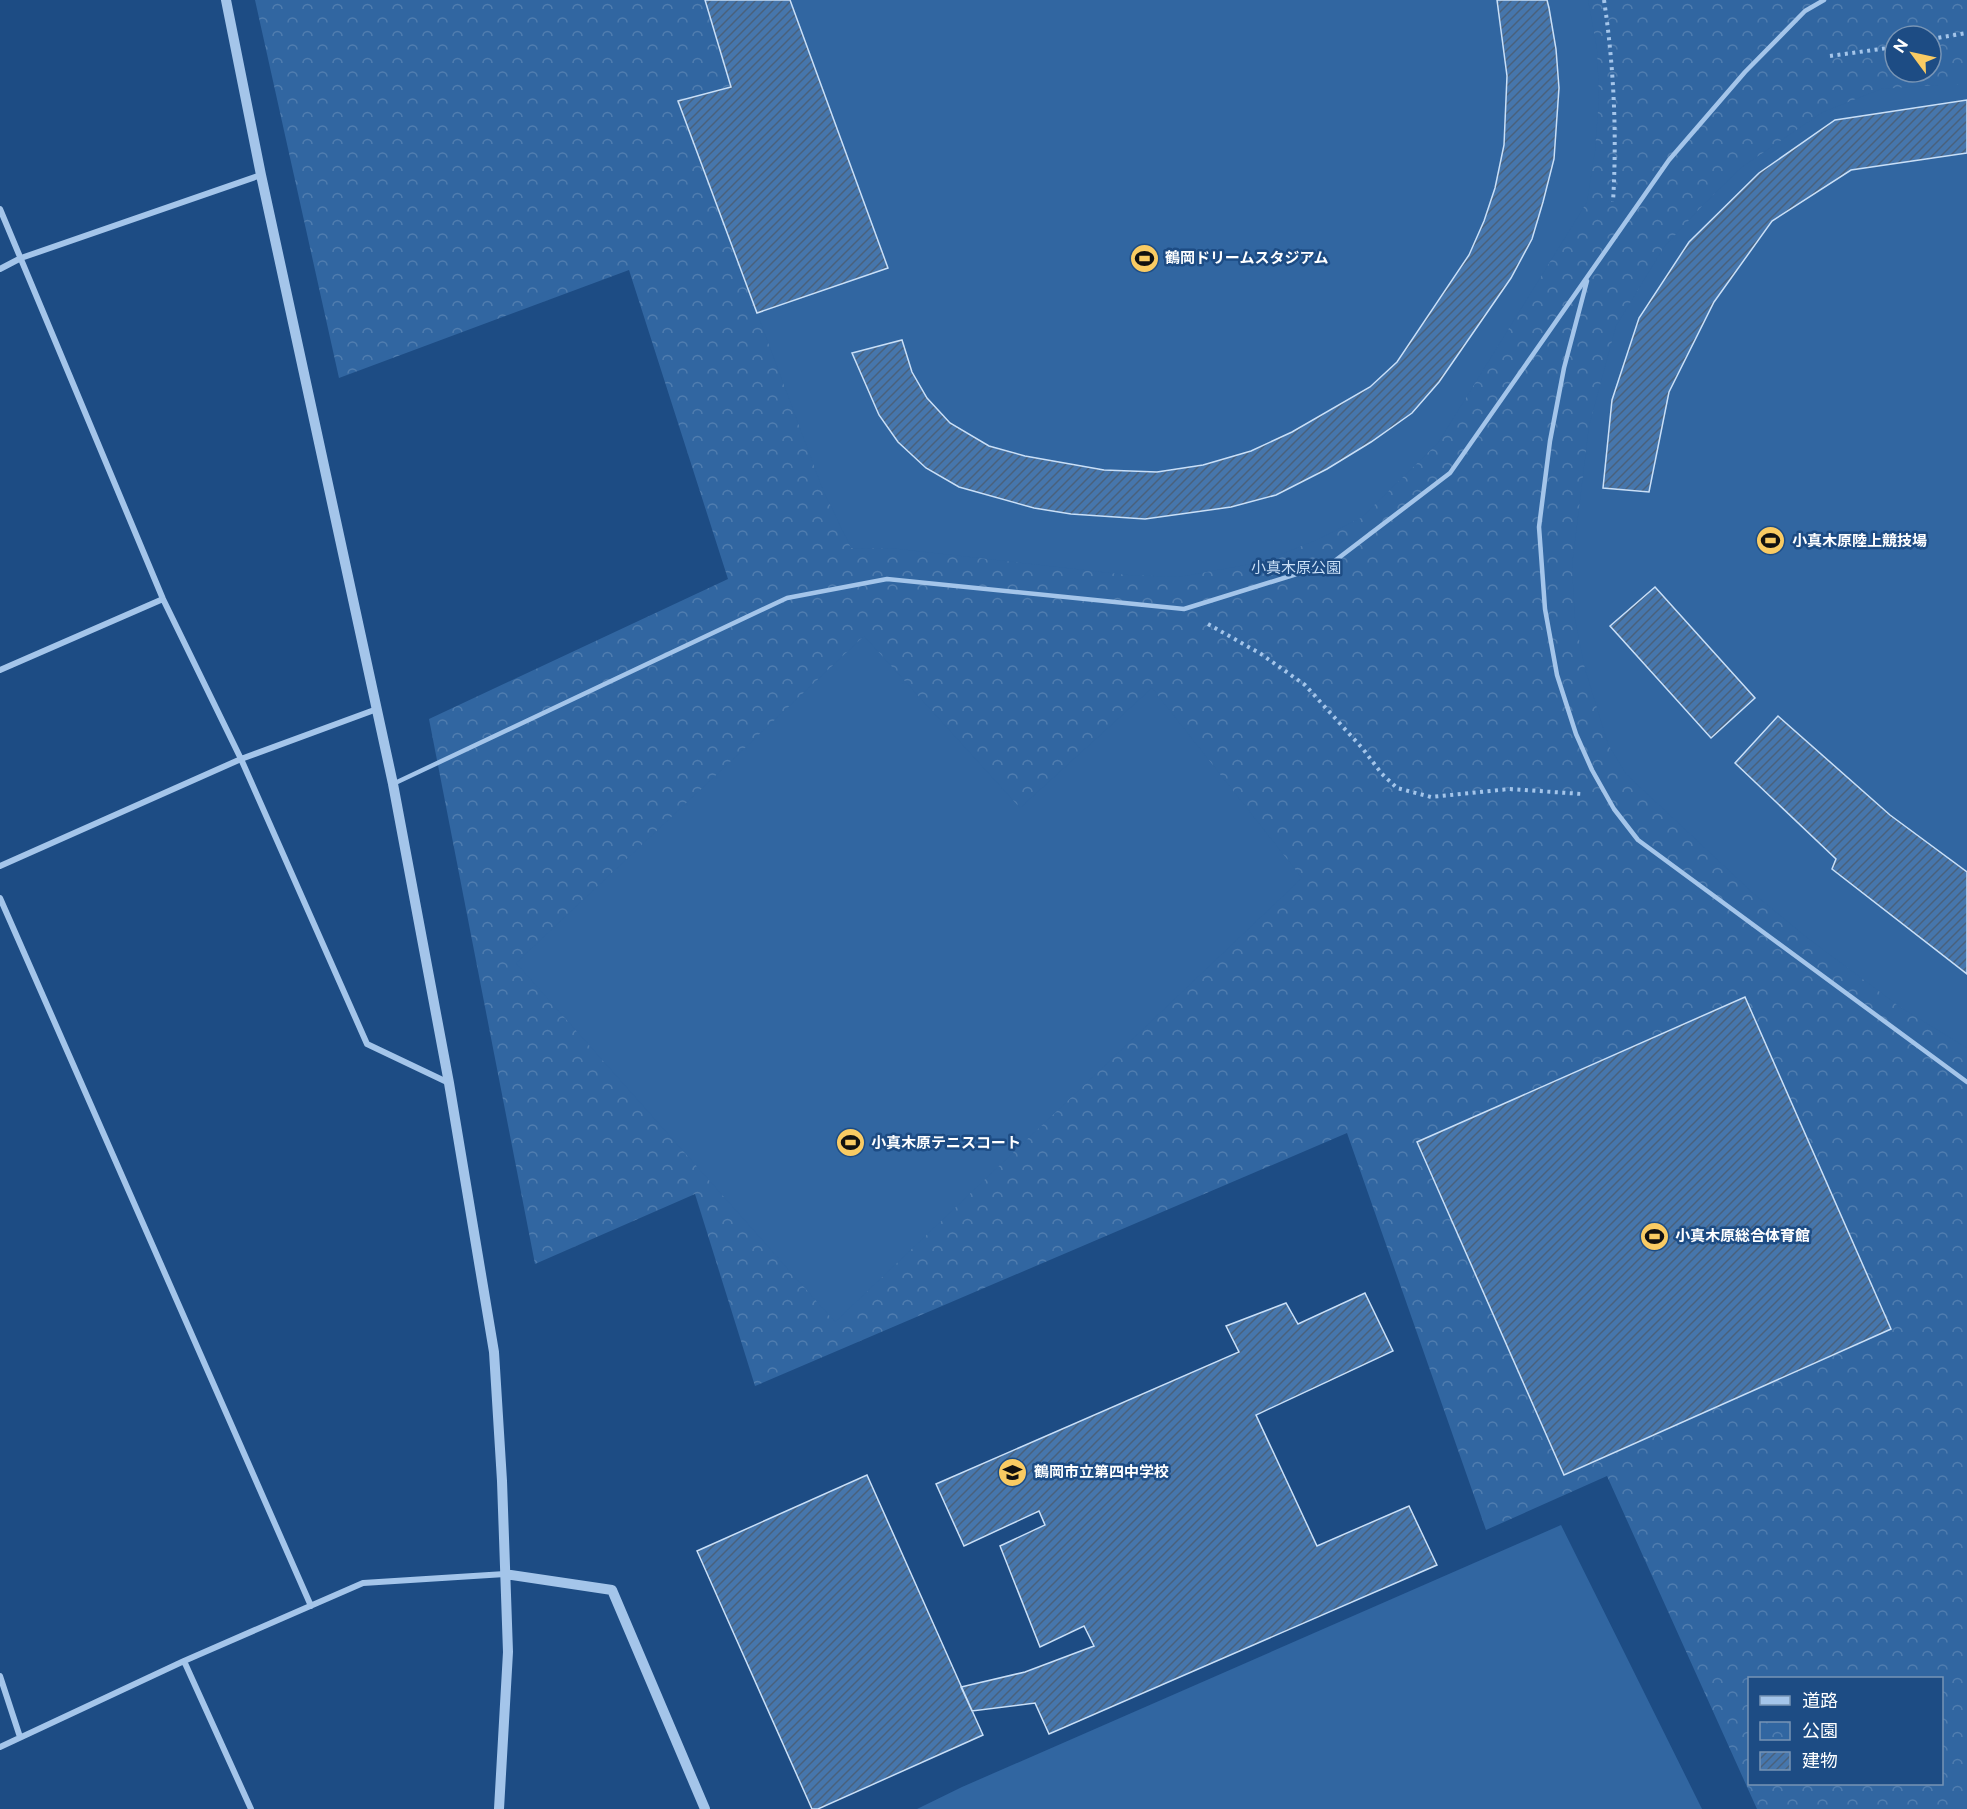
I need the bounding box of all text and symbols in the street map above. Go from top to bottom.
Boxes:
north arrow [1883,24,1943,84]
text: N [1889,36,1912,57]
sports icon: 鶴岡ドリームスタジアム [1128,242,1160,274]
place label: 鶴岡ドリームスタジアム [1165,249,1329,266]
sports icon: 小真木原陸上競技場 [1755,525,1787,557]
place label: 小真木原陸上競技場 [1792,532,1927,549]
park label: 小真木原公園 [1251,559,1341,576]
sports icon: 小真木原テニスコート [834,1127,866,1159]
place label: 小真木原テニスコート [871,1134,1021,1151]
sports icon: 小真木原総合体育館 [1638,1220,1670,1252]
place label: 小真木原総合体育館 [1675,1227,1810,1244]
school or university icon: 鶴岡市立第四中学校 [997,1456,1029,1488]
place label: 鶴岡市立第四中学校 [1034,1463,1169,1480]
legend [1748,1677,1943,1785]
text: 道路 [1802,1690,1838,1711]
text: 公園 [1802,1720,1838,1741]
text: 建物 [1802,1750,1838,1771]

